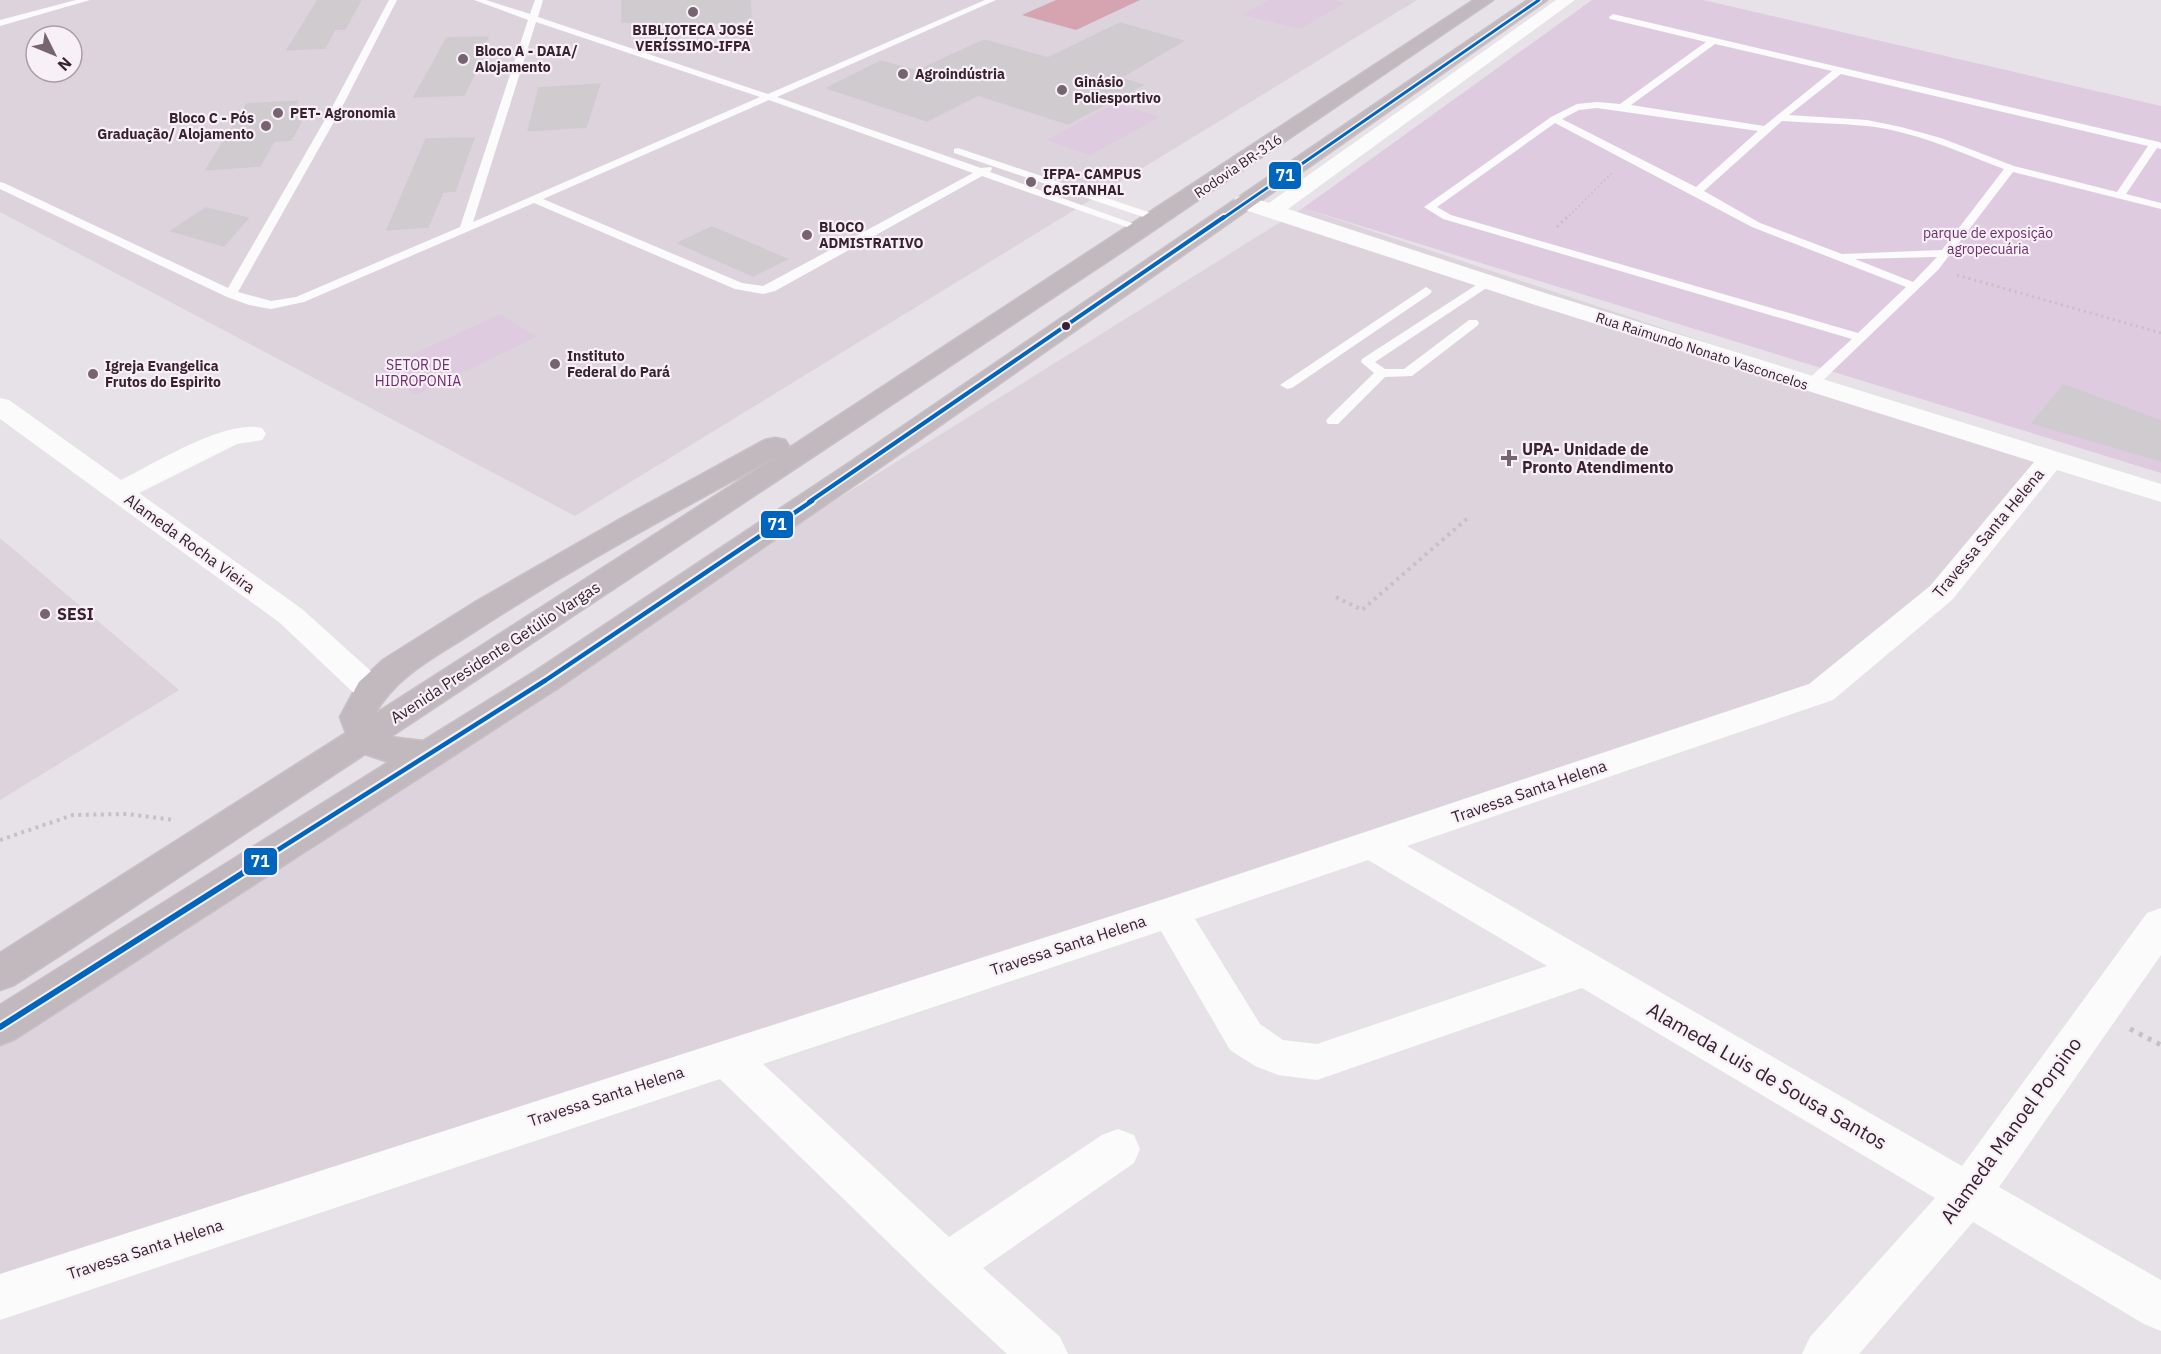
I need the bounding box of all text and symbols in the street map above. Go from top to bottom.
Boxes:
marker: BIBLIOTECA JOSÉ VERÍSSIMO-IFPA [686,5,700,19]
place label: BIBLIOTECA JOSÉ VERÍSSIMO-IFPA [632,20,754,55]
north arrow [24,24,84,84]
place label: Bloco A - DAIA/ Alojamento [475,42,578,76]
marker: Bloco A - DAIA/ Alojamento [456,52,470,66]
text: N [54,53,76,75]
place label: Agroindústria [915,65,1005,83]
marker: Agroindústria [896,67,910,81]
place label: Ginásio Poliesportivo [1074,73,1161,107]
marker: Ginásio Poliesportivo [1055,83,1069,97]
place label: PET- Agronomia [290,104,396,122]
marker: PET- Agronomia [271,106,285,120]
place label: Bloco C - Pós Graduação/ Alojamento [97,109,254,143]
marker: Bloco C - Pós Graduação/ Alojamento [259,119,273,133]
street label: Rodovia BR-316 [1191,130,1285,202]
line badge: 71 [1268,161,1302,190]
place label: IFPA- CAMPUS CASTANHAL [1043,165,1142,199]
text: 71 [1275,165,1295,185]
marker: IFPA- CAMPUS CASTANHAL [1024,175,1038,189]
place label: BLOCO ADMISTRATIVO [819,218,923,252]
park label: parque de exposição agropecuária [1923,224,2053,258]
marker: BLOCO ADMISTRATIVO [800,228,814,242]
street label: Rua Raimundo Nonato Vasconcelos [1594,308,1811,394]
unlabelled marker [1060,320,1072,332]
place label: Instituto Federal do Pará [567,347,670,381]
park label: SETOR DE HIDROPONIA [375,356,461,390]
place label: Igreja Evangelica Frutos do Espirito [105,357,221,391]
marker: Instituto Federal do Pará [548,357,562,371]
marker: Igreja Evangelica Frutos do Espirito [86,367,100,381]
place label: UPA- Unidade de Pronto Atendimento [1522,439,1674,477]
marker: UPA- Unidade de Pronto Atendimento [1500,449,1518,467]
street label: Travessa Santa Helena [1928,464,2048,602]
street label: Alameda Rocha Vieira [121,489,260,597]
line badge: 71 [760,510,794,539]
text: 71 [767,514,787,534]
street label: Avenida Presidente Getúlio Vargas [386,577,604,727]
place label: SESI [57,604,94,624]
marker: SESI [38,607,52,621]
street label: Travessa Santa Helena [1449,755,1610,827]
line badge: 71 [243,847,278,876]
text: 71 [250,851,270,871]
street label: Travessa Santa Helena [988,910,1149,980]
street label: Alameda Luis de Sousa Santos [1642,996,1892,1156]
street label: Alameda Manoel Porpino [1934,1031,2087,1228]
street label: Travessa Santa Helena [526,1061,687,1131]
street label: Travessa Santa Helena [65,1214,226,1284]

